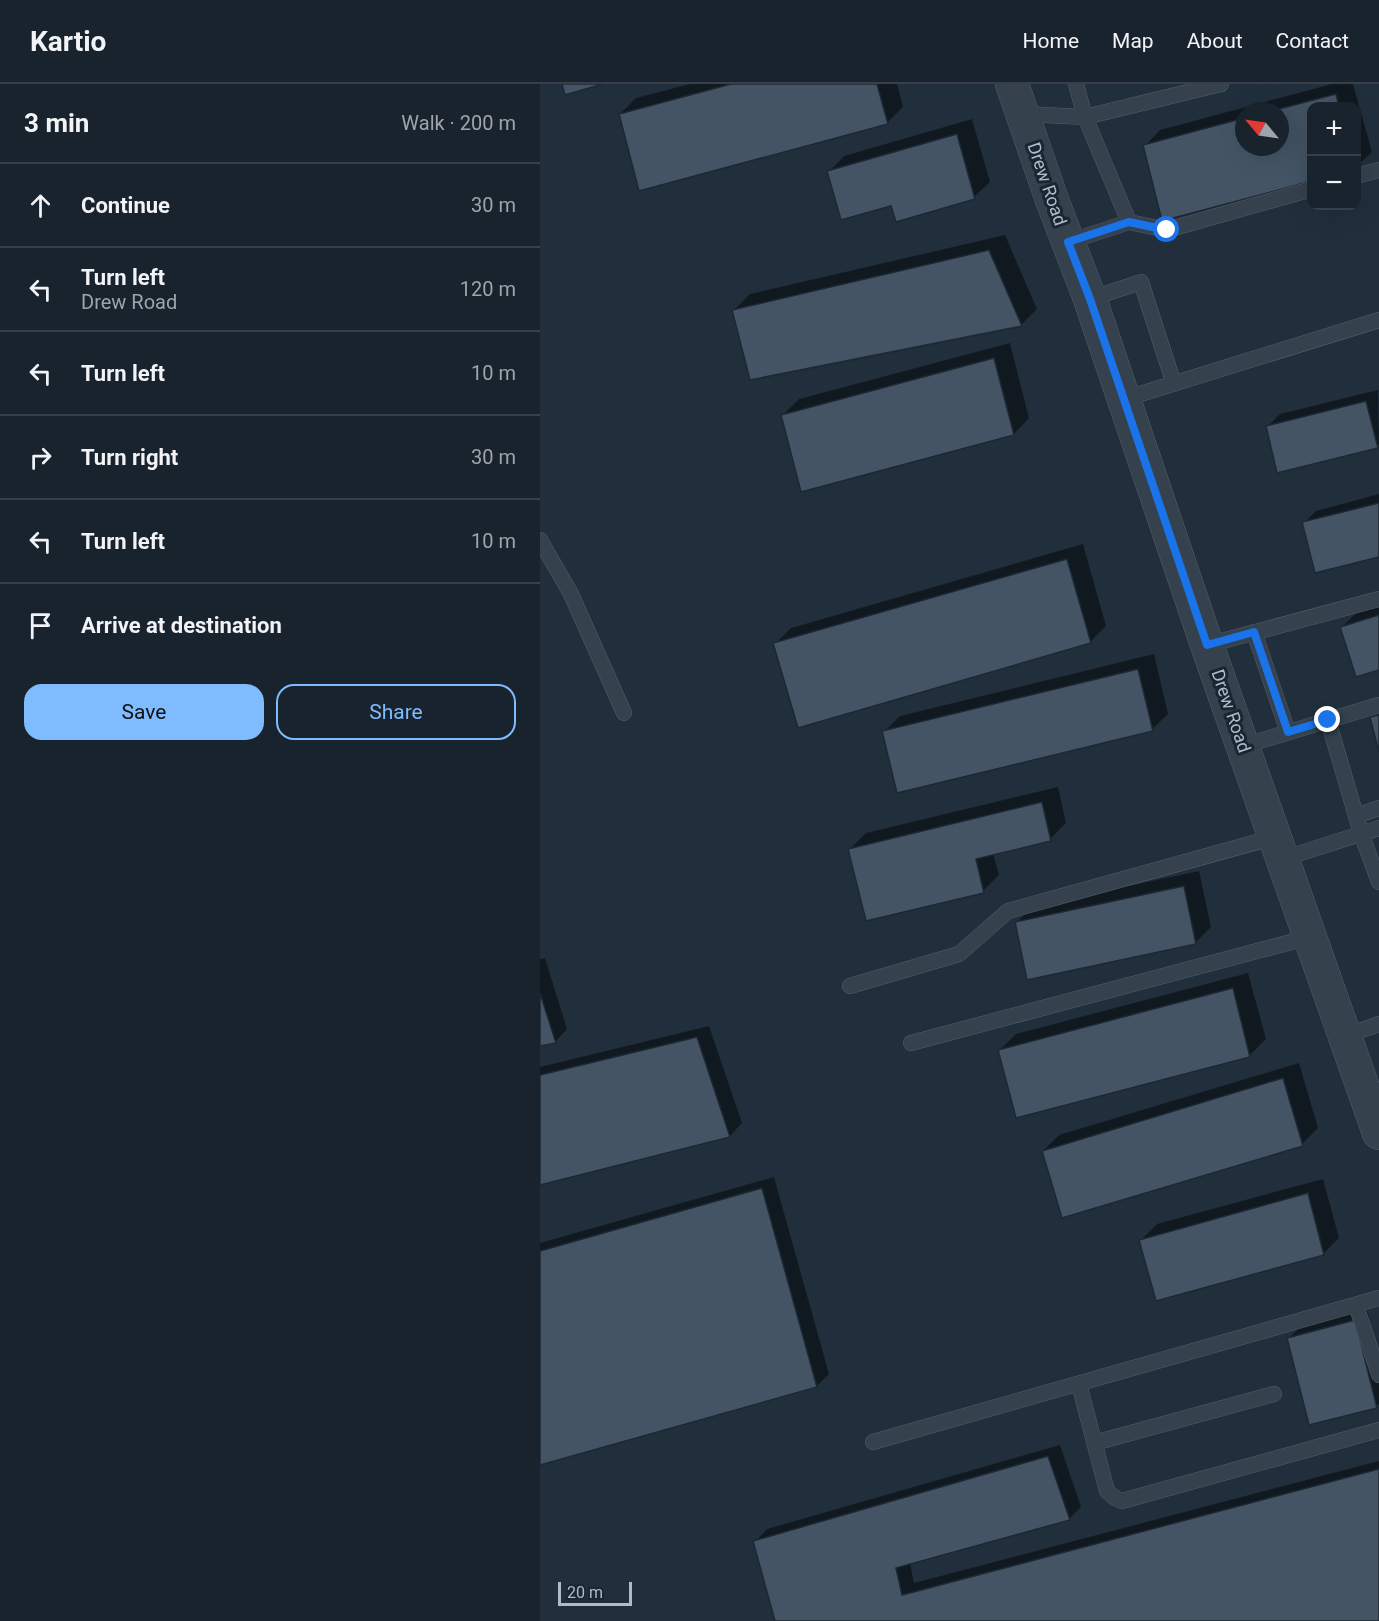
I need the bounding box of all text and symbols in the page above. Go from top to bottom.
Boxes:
text: Kartio [30,25,106,58]
text: Home [1023,29,1079,53]
text: Map [1112,29,1154,53]
text: About [1187,29,1243,53]
text: Contact [1276,29,1349,53]
north arrow [1235,102,1289,156]
map controls [1307,102,1361,210]
button: + [1307,102,1361,156]
text: 3 min [24,108,89,138]
text: Walk · 200 m [401,111,516,135]
street label: Drew Road [1023,139,1071,228]
button: − [1307,156,1361,210]
icon: ahead [24,189,57,222]
text: Continue [81,193,170,218]
text: 30 m [471,193,516,217]
route start [1153,216,1179,242]
text: Turn left [81,265,165,290]
icon: left [24,273,57,306]
text: 120 m [460,277,516,301]
text: Drew Road [81,290,177,314]
icon: left [24,357,57,390]
text: Turn left [81,361,165,386]
text: 10 m [471,361,516,385]
icon: right [24,441,57,474]
text: Turn right [81,445,178,470]
text: 30 m [471,445,516,469]
icon: left [24,525,57,558]
text: Turn left [81,529,165,554]
text: 10 m [471,529,516,553]
icon: arrive [24,609,57,642]
text: Arrive at destination [81,613,282,638]
street label: Drew Road [1207,666,1255,755]
button: Save [24,684,264,740]
button: Share [276,684,516,740]
route end [1314,706,1340,732]
scale bar [558,1579,632,1606]
text: 20 m [567,1583,603,1602]

